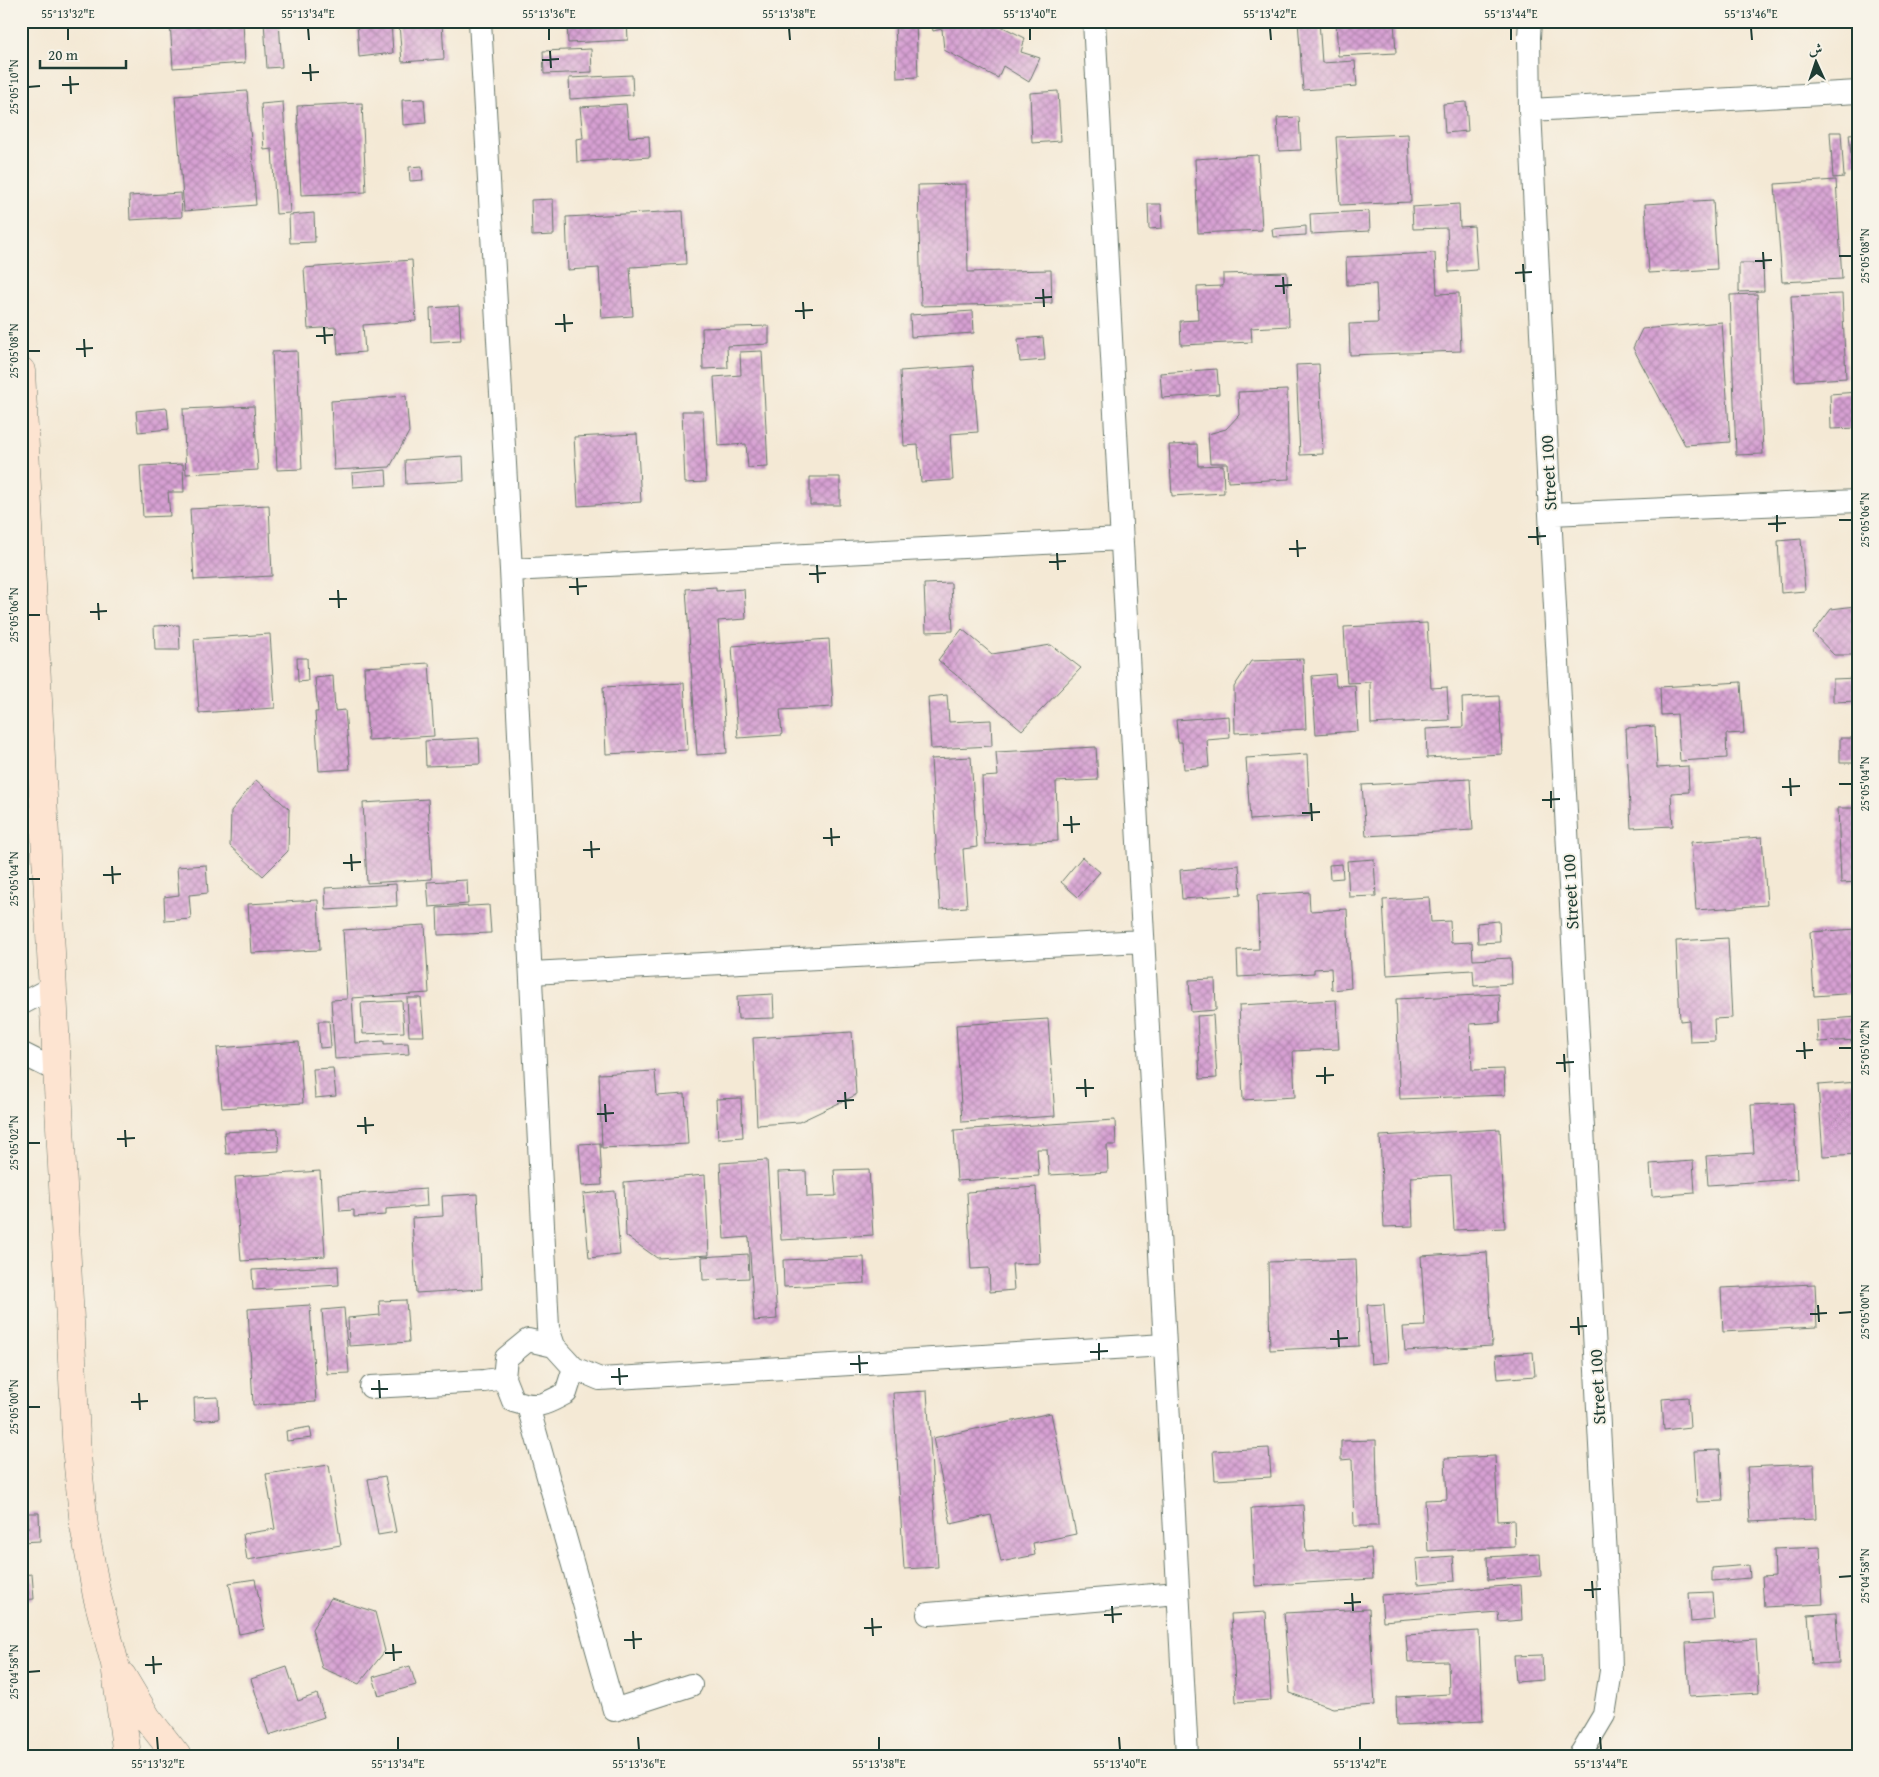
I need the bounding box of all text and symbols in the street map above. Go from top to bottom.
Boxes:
text: 55°13'32"E [41,5,95,22]
text: 55°13'34"E [281,5,335,22]
text: 55°13'36"E [522,5,576,22]
text: 55°13'38"E [762,5,816,22]
text: 55°13'40"E [1003,5,1057,22]
text: 55°13'42"E [1243,5,1297,22]
text: 55°13'44"E [1484,5,1538,22]
text: 55°13'46"E [1724,5,1778,22]
scale bar [40,38,126,70]
north arrow [1792,38,1842,88]
text: ش [1808,39,1823,59]
text: 20 m [48,44,79,65]
text: 25°05'10"N [5,59,22,115]
text: 25°05'08"N [1856,228,1873,284]
text: 25°05'08"N [5,323,22,379]
street label: Street 100 [1533,434,1563,511]
text: 25°05'06"N [1856,492,1873,548]
text: 25°05'06"N [5,587,22,643]
text: 25°05'04"N [1856,756,1873,812]
text: 25°05'04"N [5,851,22,907]
street label: Street 100 [1555,853,1585,930]
text: 25°05'02"N [1856,1020,1873,1076]
text: 25°05'02"N [5,1115,22,1171]
text: 25°05'00"N [1856,1284,1873,1340]
street label: Street 100 [1582,1348,1612,1425]
text: 25°05'00"N [5,1379,22,1435]
text: 25°04'58"N [1856,1548,1873,1604]
text: 25°04'58"N [5,1644,22,1700]
text: 55°13'32"E [131,1755,185,1772]
text: 55°13'34"E [371,1755,425,1772]
text: 55°13'36"E [612,1755,666,1772]
text: 55°13'38"E [852,1755,906,1772]
text: 55°13'40"E [1093,1755,1147,1772]
text: 55°13'42"E [1333,1755,1387,1772]
text: 55°13'44"E [1574,1755,1628,1772]

